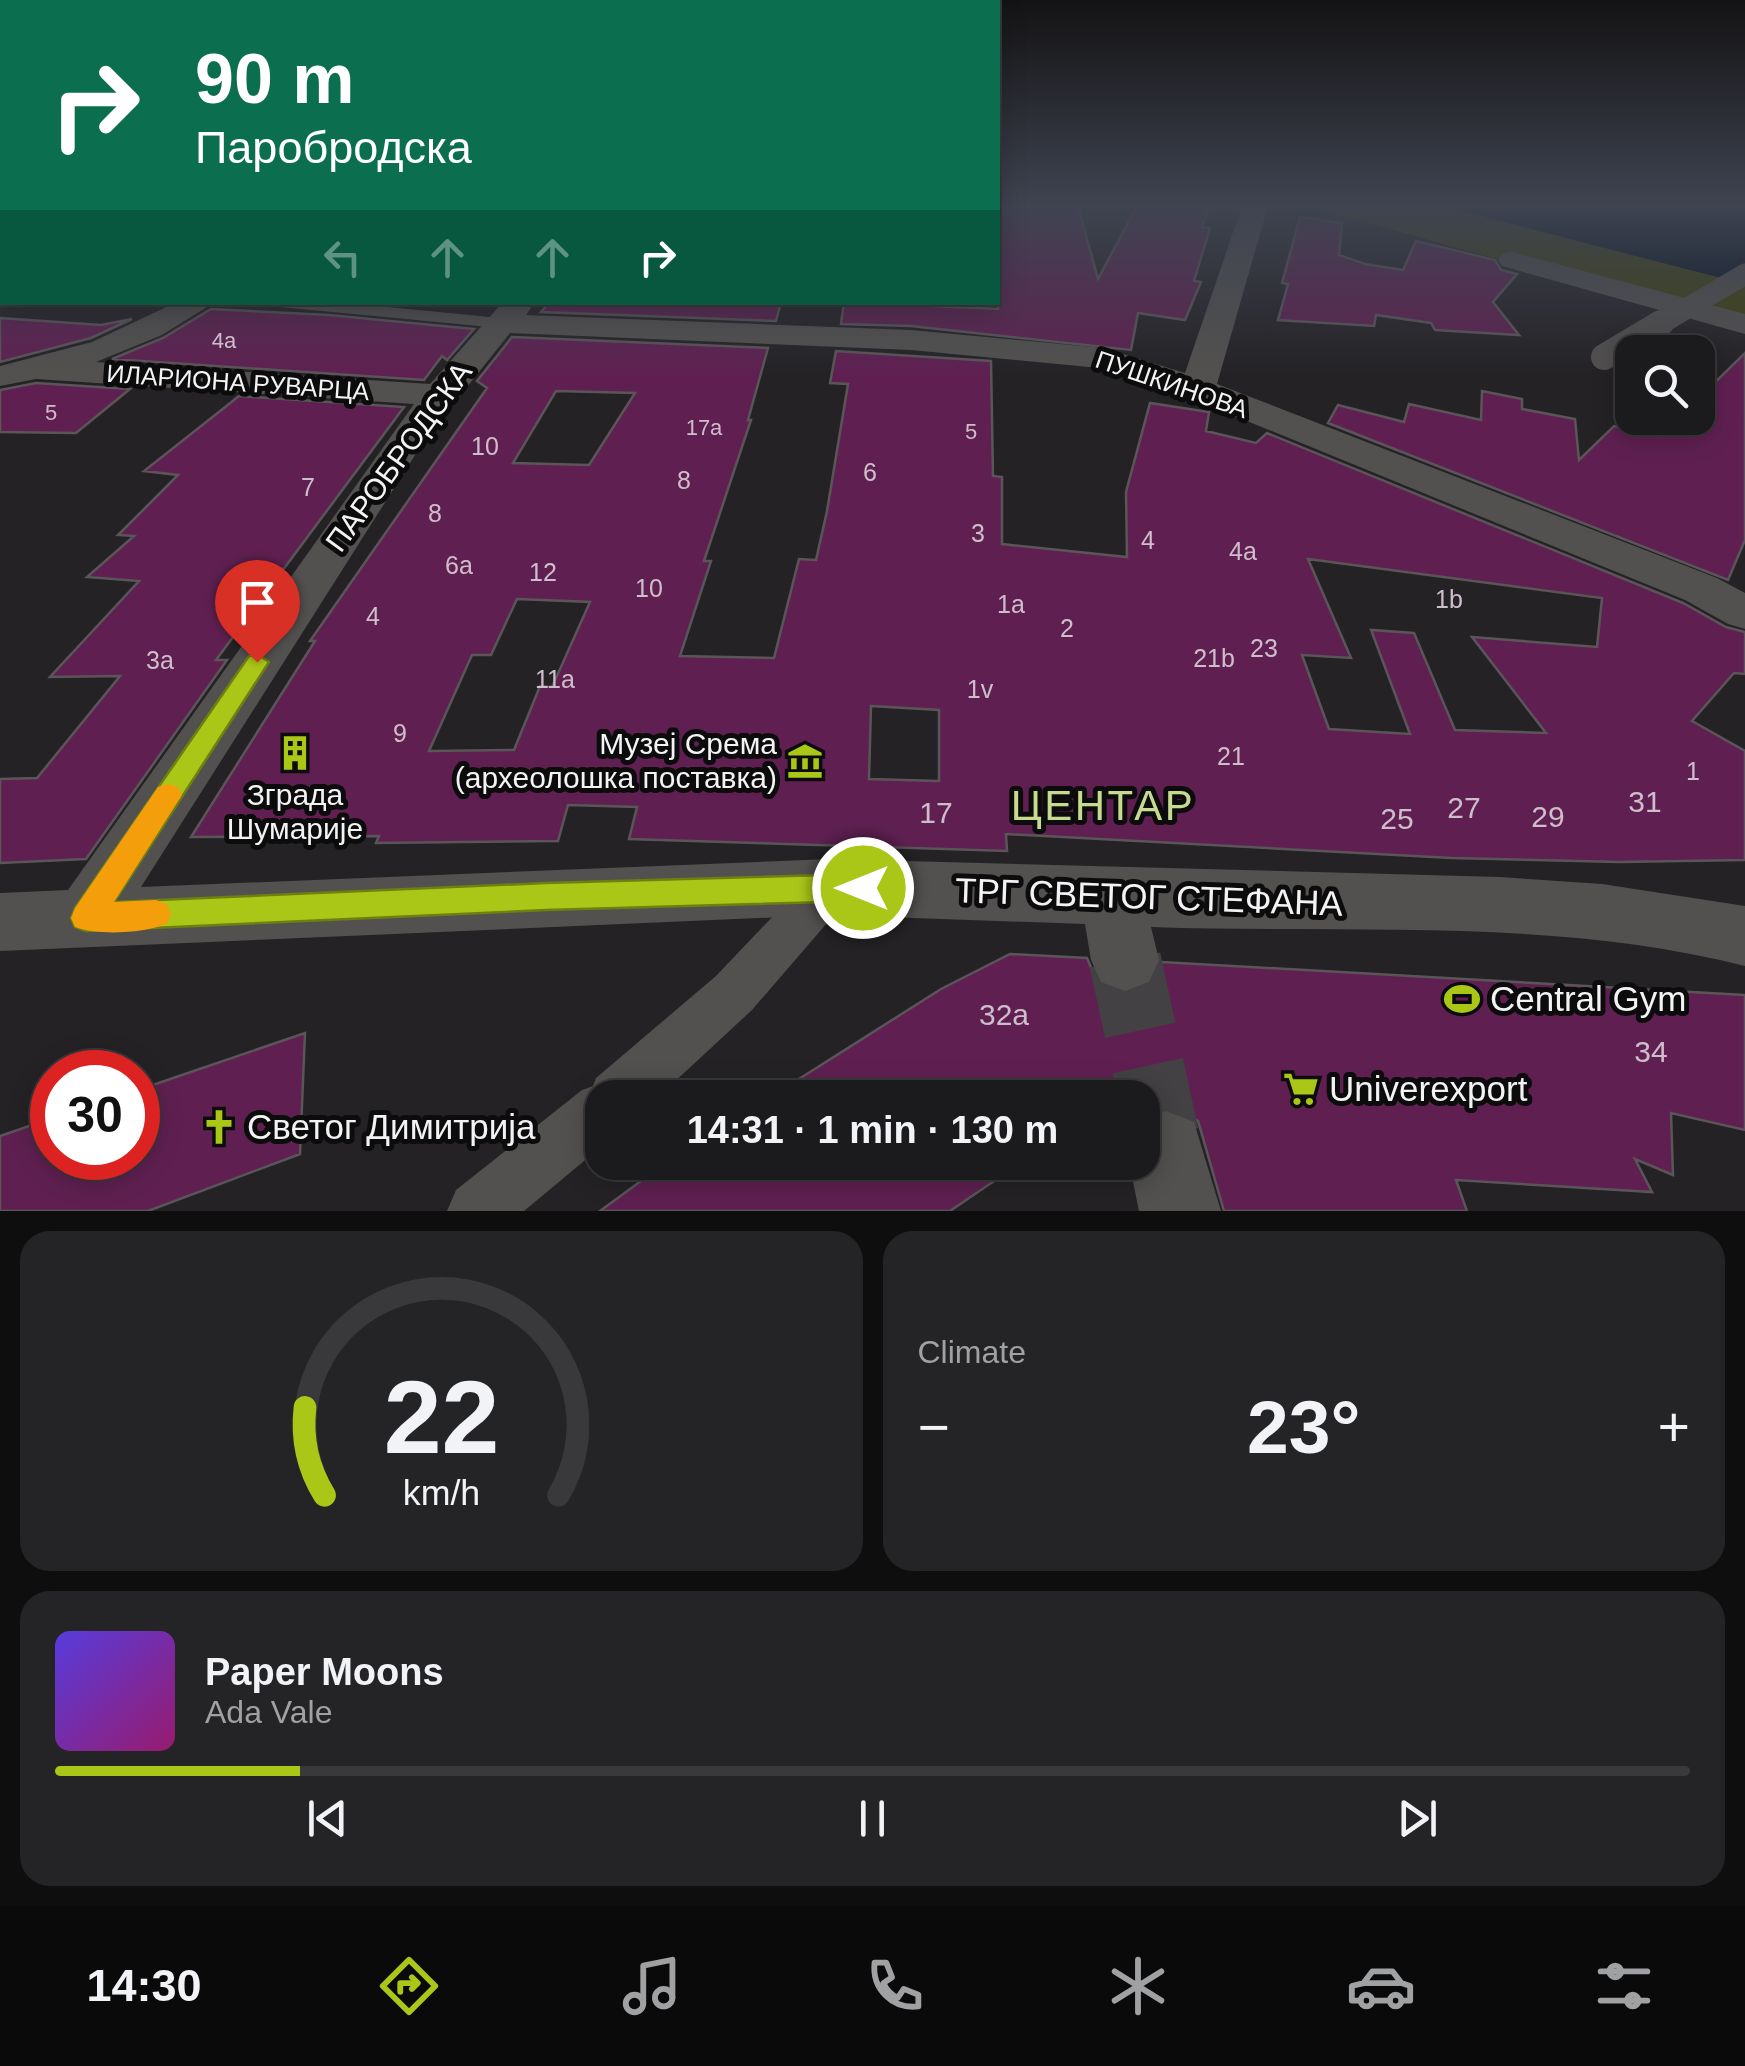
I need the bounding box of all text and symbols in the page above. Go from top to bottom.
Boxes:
icon: right [30,40,160,170]
text: 90 m [195,40,355,118]
text: Паробродска [195,122,472,173]
icon: left [315,230,370,285]
icon: ahead [420,230,475,285]
icon: ahead [525,230,580,285]
icon: right [630,230,685,285]
house number: 4a [212,328,237,353]
map controls [1615,335,1715,435]
button: search [1615,335,1715,435]
street label: ПУШКИНОВА [1092,345,1252,423]
street label: ПАРОБРОДСКА [319,356,478,558]
street label: ИЛАРИОНА РУВАРЦА [106,359,371,405]
house number: 5 [45,400,57,425]
house number: 17a [686,415,723,440]
house number: 5 [965,419,977,444]
house number: 10 [471,432,499,460]
house number: 6 [863,458,877,486]
house number: 8 [677,466,691,494]
house number: 7 [301,473,315,501]
house number: 8 [428,499,442,527]
house number: 3 [971,519,985,547]
house number: 4 [1141,526,1155,554]
house number: 4a [1229,537,1257,565]
house number: 6a [445,551,473,579]
house number: 12 [529,558,557,586]
pin [215,560,300,663]
house number: 10 [635,574,663,602]
icon: arrive [230,575,285,630]
house number: 1b [1435,585,1463,613]
house number: 1a [997,590,1025,618]
house number: 4 [366,602,380,630]
house number: 2 [1060,614,1074,642]
house number: 23 [1250,634,1278,662]
house number: 21b [1193,644,1235,672]
house number: 3a [146,646,174,674]
house number: 11a [535,665,575,693]
house number: 1v [967,675,994,703]
house number: 9 [393,719,407,747]
place label: Музеј Срема (археолошка поставка) [455,727,777,794]
building icon: Зграда Шумарије [276,734,314,772]
museum icon: Музеј Срема (археолошка поставка) [786,742,824,780]
house number: 21 [1217,742,1245,770]
house number: 1 [1686,757,1700,785]
place label: Зграда Шумарије [227,778,363,845]
district label: ЦЕНТАР [1011,782,1195,829]
house number: 31 [1628,785,1662,818]
house number: 27 [1447,791,1481,824]
house number: 17 [919,796,953,829]
house number: 29 [1531,800,1565,833]
house number: 25 [1380,802,1414,835]
position arrow [811,836,915,940]
street label: ТРГ СВЕТОГ СТЕФАНА [955,870,1344,923]
place label: Central Gym [1490,979,1686,1018]
sports icon: Central Gym [1443,980,1481,1018]
house number: 32a [979,998,1029,1031]
house number: 34 [1634,1035,1668,1068]
speed limit sign: 30 [30,1050,160,1180]
place label: Univerexport [1329,1069,1528,1108]
supermarket icon: Univerexport [1282,1070,1320,1108]
place label: Светог Димитрија [247,1107,536,1146]
church icon: Светог Димитрија [200,1108,238,1146]
text: 14:31 · 1 min · 130 m [687,1109,1058,1151]
text: Climate [918,1334,1026,1370]
text: 22 [383,1359,499,1475]
text: 23° [1247,1385,1360,1469]
text: − [918,1396,950,1458]
text: + [1658,1396,1690,1458]
text: km/h [403,1473,480,1513]
text: Paper Moons [205,1651,444,1693]
text: Ada Vale [205,1694,333,1730]
icon: previous [300,1791,355,1846]
icon: pause [845,1791,900,1846]
icon: next [1390,1791,1445,1846]
icon: directions [374,1951,444,2021]
icon: music [617,1951,687,2021]
icon: phone [860,1951,930,2021]
icon: climate [1103,1951,1173,2021]
icon: car [1346,1951,1416,2021]
icon: filters [1589,1951,1659,2021]
text: 14:30 [86,1960,202,2011]

